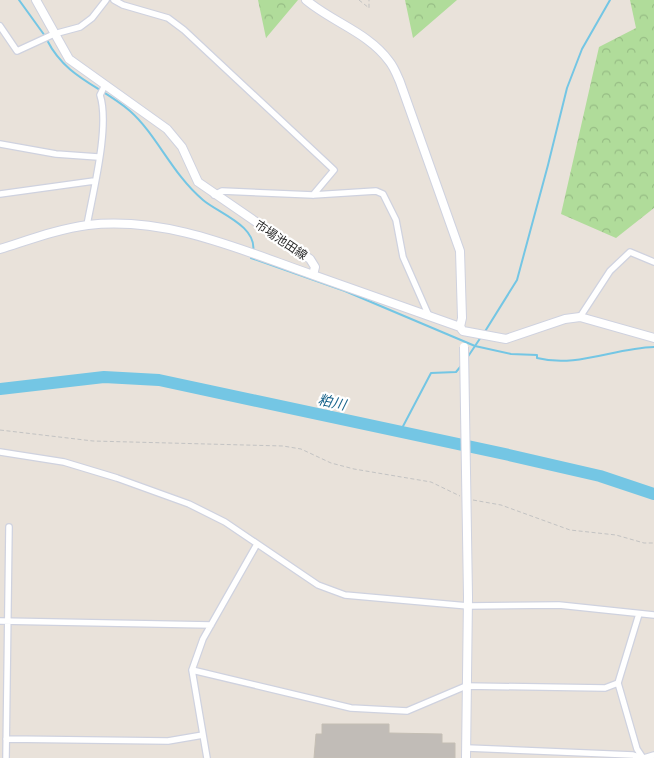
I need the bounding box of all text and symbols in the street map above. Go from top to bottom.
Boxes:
street label: 市場池田線 [252,217,310,263]
water label: 粕川 [317,391,349,413]

